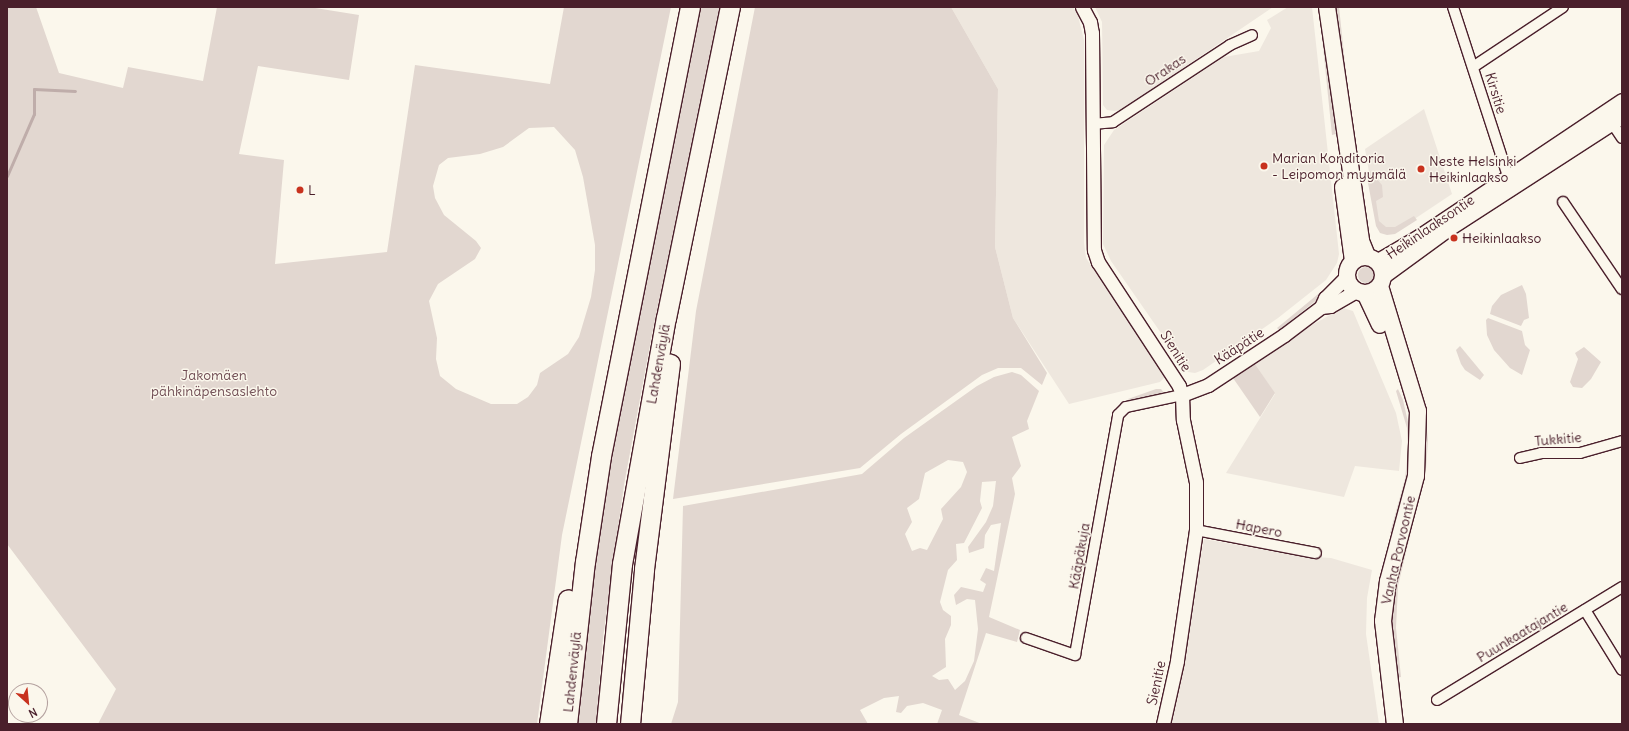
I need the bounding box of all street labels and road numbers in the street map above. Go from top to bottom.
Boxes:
street label: Orakas [1141,50,1189,90]
street label: Kirsitie [1482,70,1510,116]
street label: Heikinlaaksontie [1383,191,1477,263]
street label: Lahdenväylä [643,323,673,405]
street label: Kääpätie [1211,324,1267,368]
street label: Sienitie [1157,327,1195,375]
street label: Tukkitie [1534,429,1582,449]
street label: Vanha Porvoontie [1377,494,1419,606]
street label: Hapero [1234,515,1284,541]
street label: Kääpäkuja [1065,522,1093,590]
street label: Puunkaatajantie [1474,598,1570,666]
street label: Lahdenväylä [559,631,585,713]
street label: Sienitie [1143,659,1169,707]

